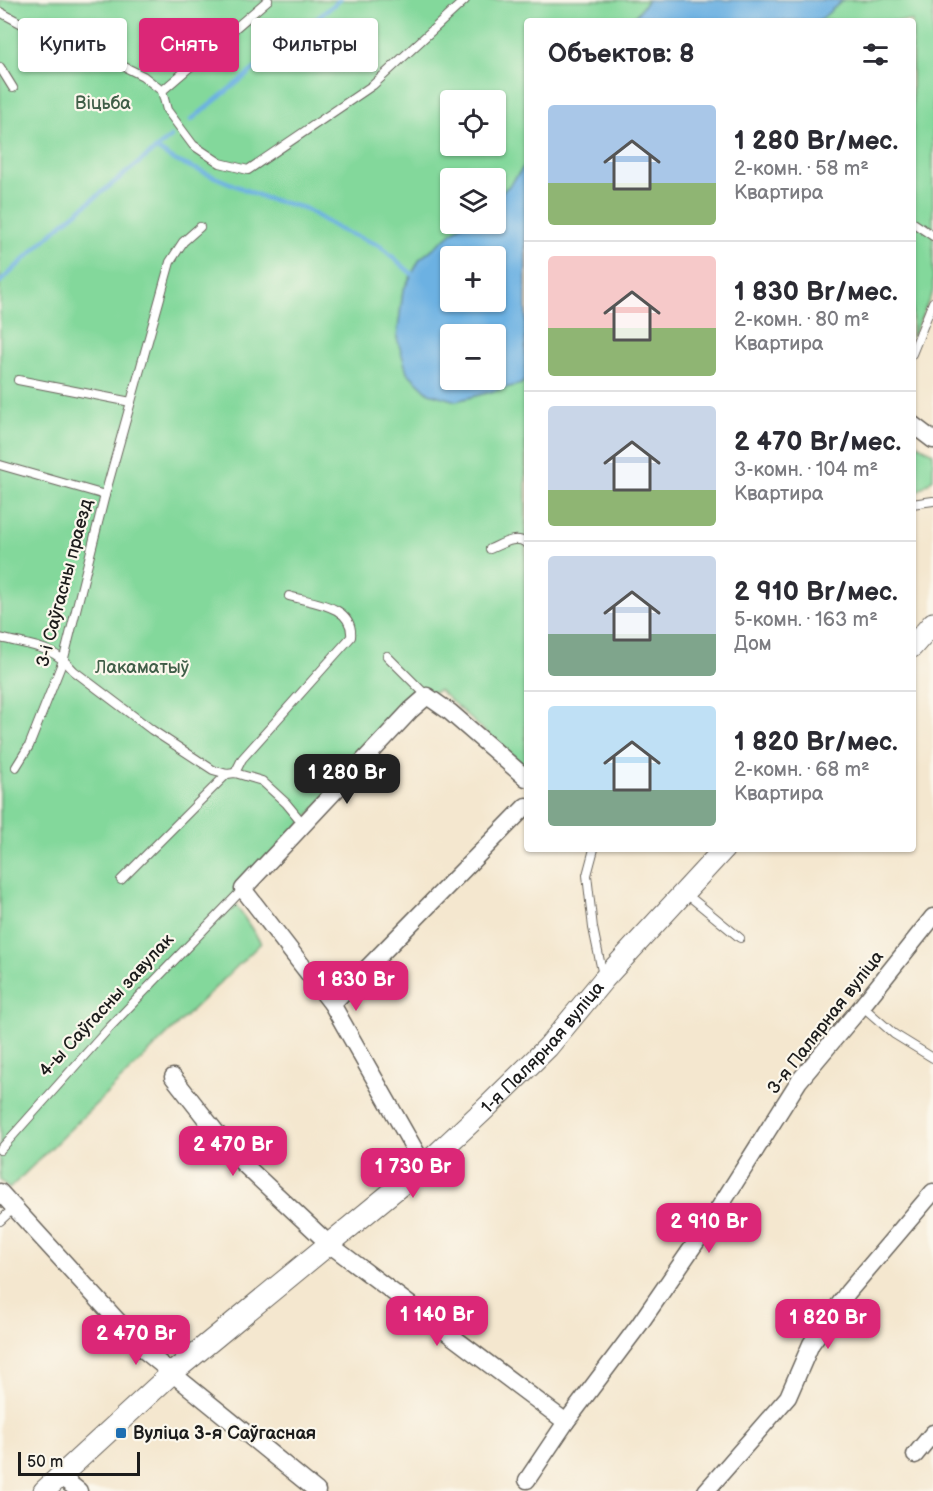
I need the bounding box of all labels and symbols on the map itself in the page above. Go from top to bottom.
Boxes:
park label: Віцьба [75,93,131,114]
street label: 3-і Саўгасны праезд [32,497,97,669]
park label: Лакаматыў [94,657,190,678]
pin: 1 280 Br [285,754,409,805]
street label: 4-ы Саўгасны завулак [35,929,178,1081]
street label: 3-я Палярная вуліца [763,946,888,1098]
pin: 1 830 Br [294,961,418,1012]
street label: 1-я Палярная вуліца [477,977,609,1118]
pin: 2 470 Br [171,1126,295,1177]
pin: 1 730 Br [351,1148,475,1199]
pin: 2 910 Br [647,1203,771,1254]
pin: 1 140 Br [375,1296,499,1347]
pin: 1 820 Br [766,1299,890,1350]
pin: 2 470 Br [74,1315,198,1366]
place label: Вуліца 3-я Саўгасная [133,1423,316,1444]
marker: Вуліца 3-я Саўгасная [114,1426,128,1440]
scale bar [18,1449,140,1476]

